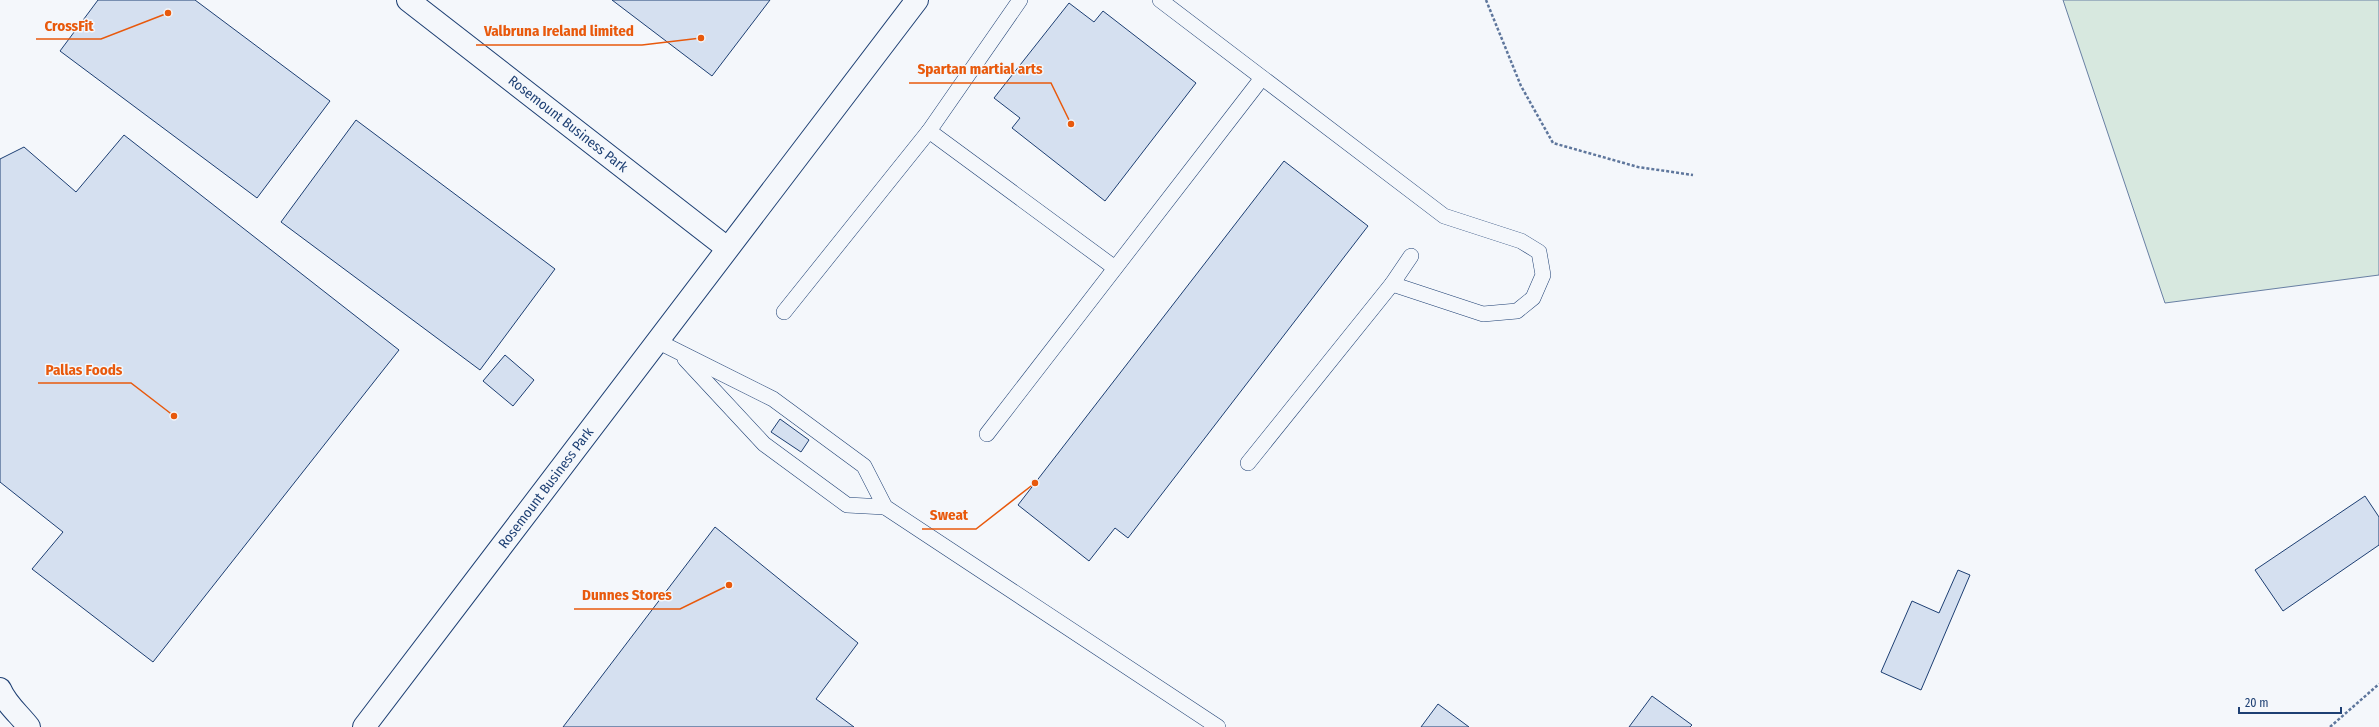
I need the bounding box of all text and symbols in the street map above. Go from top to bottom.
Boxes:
callout: CrossFit [36,12,101,39]
text: CrossFit [44,17,94,35]
callout: Valbruna Ireland limited [476,18,642,45]
text: Valbruna Ireland limited [483,22,634,40]
callout: Spartan martial arts [909,56,1051,83]
text: Spartan martial arts [917,60,1043,78]
street label: Rosemount Business Park [505,72,632,176]
callout: Pallas Foods [38,356,131,383]
text: Pallas Foods [46,361,123,379]
street label: Rosemount Business Park [495,424,597,552]
callout: Sweat [922,502,976,529]
text: Sweat [930,506,969,524]
callout: Dunnes Stores [574,582,680,609]
text: Dunnes Stores [582,586,672,604]
scale bar [2239,689,2341,715]
text: 20 m [2245,696,2269,710]

